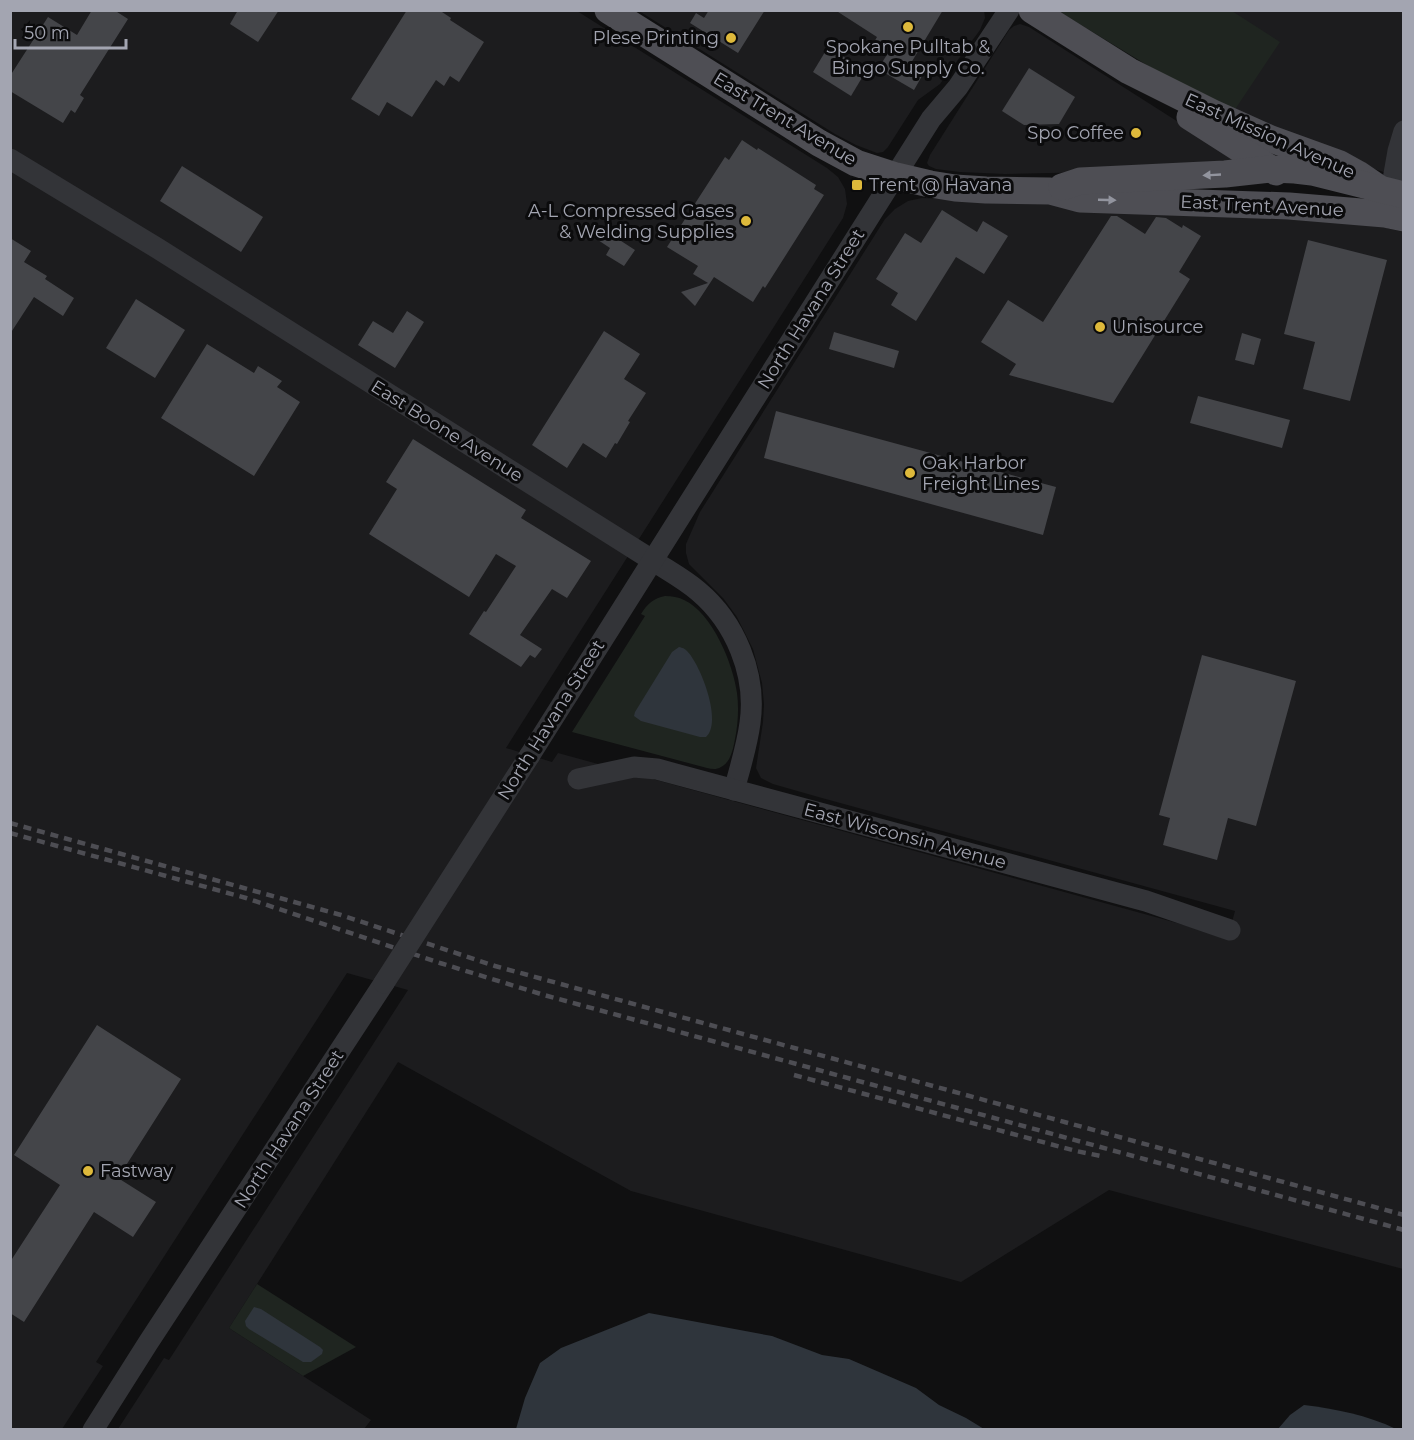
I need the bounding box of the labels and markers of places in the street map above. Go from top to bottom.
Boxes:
marker: Spokane Pulltab & Bingo Supply Co. [901,20,915,34]
place label: Plese Printing [593,27,719,49]
marker: Plese Printing [724,31,738,45]
place label: Spokane Pulltab & Bingo Supply Co. [826,36,990,79]
place label: Spo Coffee [1027,122,1124,144]
marker: Spo Coffee [1129,126,1143,140]
place label: Trent @ Havana [869,174,1012,196]
marker: Trent @ Havana [850,178,864,192]
place label: A-L Compressed Gases & Welding Supplies [528,200,734,243]
marker: A-L Compressed Gases & Welding Supplies [739,214,753,228]
place label: Unisource [1112,316,1203,338]
marker: Unisource [1093,320,1107,334]
place label: Oak Harbor Freight Lines [922,452,1040,495]
marker: Oak Harbor Freight Lines [903,466,917,480]
place label: Fastway [100,1160,173,1182]
marker: Fastway [81,1164,95,1178]

